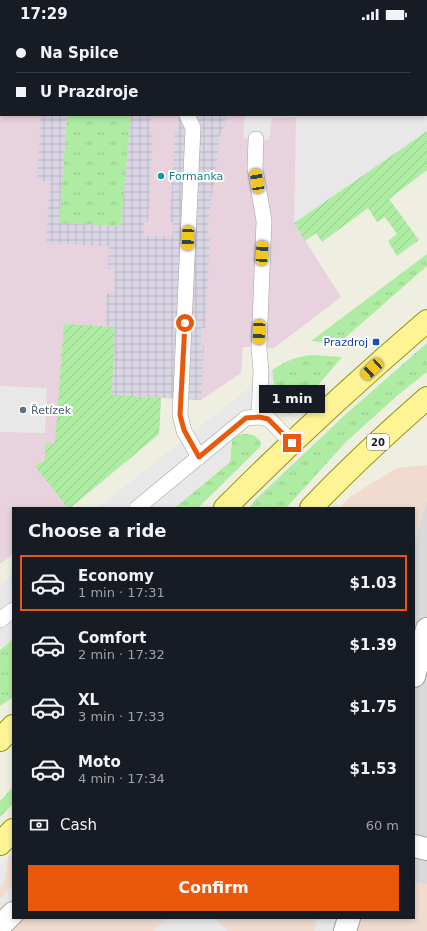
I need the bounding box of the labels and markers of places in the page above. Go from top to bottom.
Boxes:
place label: Formanka [169,170,223,183]
marker: Formanka [156,171,166,181]
place label: Prazdroj [323,336,368,349]
marker: Prazdroj [371,337,381,347]
place label: Řetízek [31,404,72,417]
marker: Řetízek [18,405,28,415]

